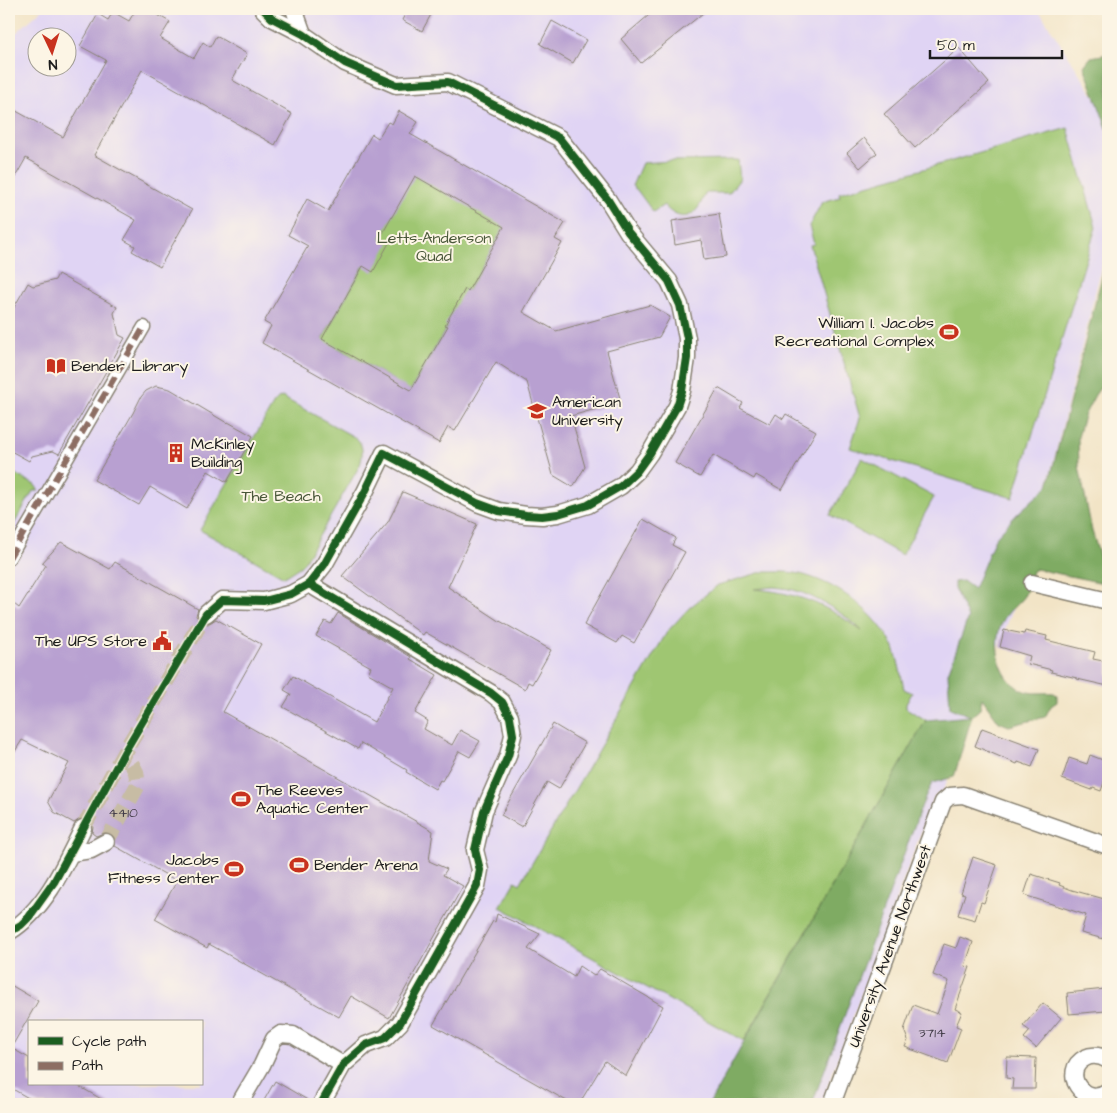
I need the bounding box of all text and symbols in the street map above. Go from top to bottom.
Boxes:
north arrow [28,28,78,78]
scale bar [930,28,1062,60]
text: 50 m [937,35,975,56]
text: N [48,54,58,74]
park label: Letts-Anderson Quad [377,227,491,267]
place label: William I. Jacobs Recreational Complex [775,312,934,352]
sports icon: William I. Jacobs Recreational Complex [938,321,960,343]
library icon: Bender Library [45,355,67,377]
place label: Bender Library [71,355,188,378]
place label: American University [552,391,623,432]
school or university icon: American University [526,400,548,422]
place label: McKinley Building [191,433,255,474]
building icon: McKinley Building [165,442,187,464]
park label: The Beach [241,485,321,507]
place label: The UPS Store [35,630,147,652]
public building icon: The UPS Store [151,630,173,652]
place label: The Reeves Aquatic Center [256,779,368,819]
sports icon: The Reeves Aquatic Center [230,788,252,810]
house number: 4410 [108,803,138,823]
street label: University Avenue Northwest [843,841,938,1051]
place label: Jacobs Fitness Center [108,849,219,889]
sports icon: Bender Arena [288,854,310,876]
place label: Bender Arena [314,854,418,876]
sports icon: Jacobs Fitness Center [223,858,245,880]
legend [28,1020,202,1086]
house number: 3714 [918,1023,946,1043]
text: Cycle path [72,1031,147,1053]
text: Path [72,1055,103,1076]

